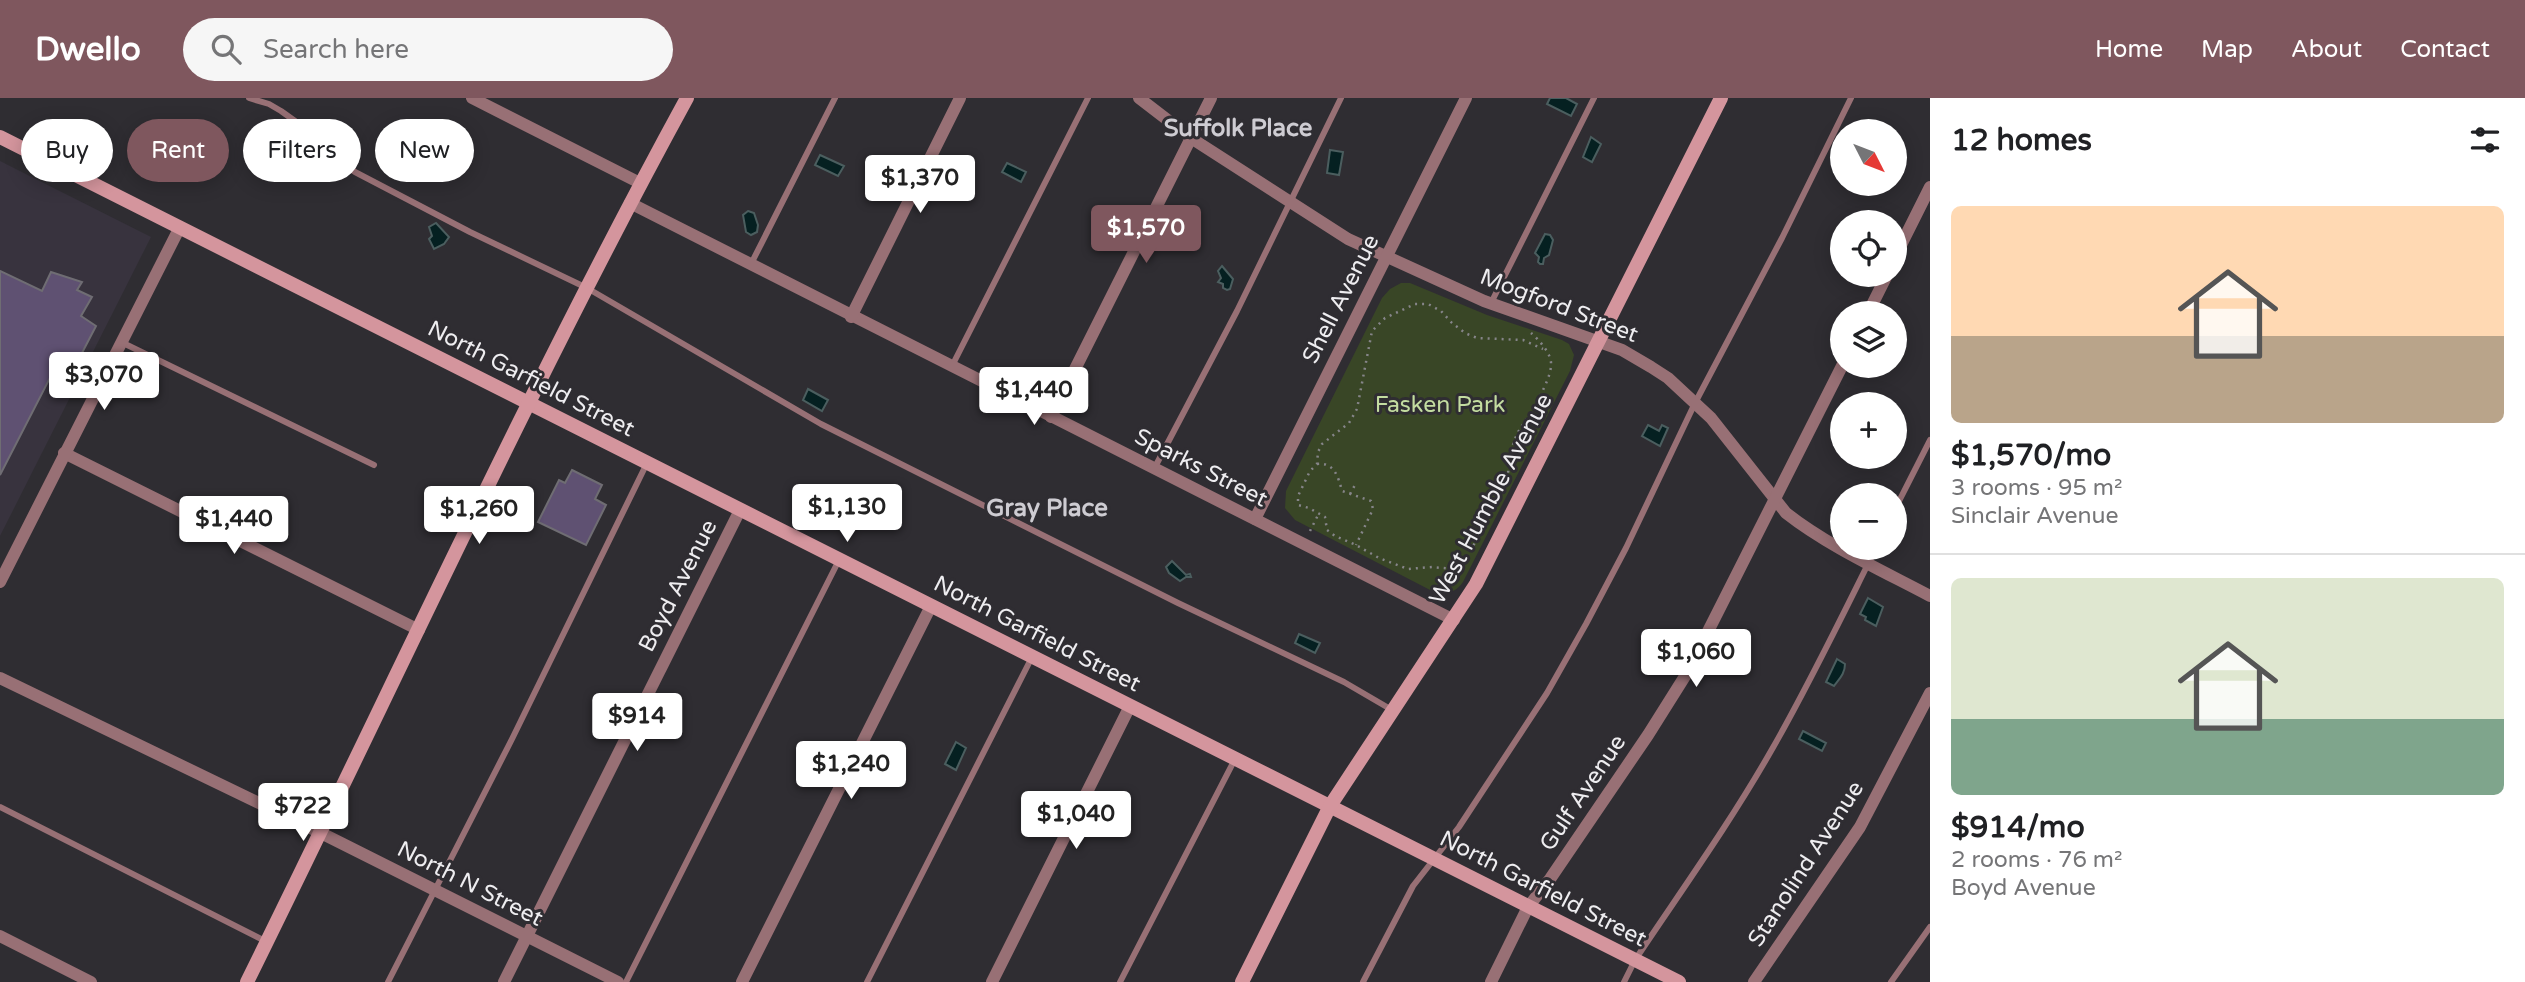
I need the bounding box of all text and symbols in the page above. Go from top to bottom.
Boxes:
search box [183,18,673,81]
text: Dwello [35,30,141,69]
icon: search [207,30,245,68]
text: Search here [263,34,409,65]
text: Home [2095,35,2163,64]
text: Map [2201,35,2253,64]
text: About [2291,35,2362,64]
text: Contact [2400,35,2490,64]
district label: Suffolk Place [1164,114,1313,143]
chip: Buy [21,119,113,182]
chip: Rent [127,119,229,182]
chip: Filters [243,119,361,182]
chip: New [375,119,474,182]
north arrow [1830,119,1908,196]
map controls [1830,119,1907,560]
icon: filters [2466,121,2504,159]
text: 12 homes [1951,122,2092,159]
pin: $1,370 [863,156,977,215]
text: $1,370 [881,164,959,192]
pin: $1,570 [1089,206,1203,265]
button: locate [1830,210,1907,287]
text: $1,570 [1107,214,1185,242]
street label: Shell Avenue [1297,230,1385,368]
icon: home [2165,251,2291,377]
street label: Mogford Street [1476,263,1642,349]
button: layers [1830,301,1907,378]
street label: North Garfield Street [423,315,639,443]
pin: $3,070 [47,352,161,412]
text: $3,070 [65,361,143,389]
pin: $1,440 [977,368,1091,427]
text: $1,440 [995,376,1073,404]
street label: West Humble Avenue [1424,389,1558,609]
park label: Fasken Park [1375,391,1505,419]
button: + [1830,392,1907,469]
street label: Sparks Street [1130,423,1272,514]
text: $1,570/mo [1951,437,2111,474]
text: 3 rooms · 95 m² [1951,474,2122,502]
button: − [1830,483,1907,560]
pin: $1,130 [790,484,904,544]
pin: $1,260 [422,486,536,546]
text: $1,130 [808,493,886,521]
district label: Gray Place [986,494,1108,523]
text: $1,260 [440,495,518,523]
pin: $1,440 [177,496,291,556]
text: Sinclair Avenue [1951,502,2118,530]
text: $1,440 [195,505,273,533]
street label: Boyd Avenue [633,515,723,657]
street label: North Garfield Street [929,570,1145,698]
icon: home [2165,623,2291,749]
pin: $1,060 [1639,630,1753,689]
text: $1,060 [1657,638,1735,666]
pin: $914 [596,694,678,753]
text: $914 [608,702,666,730]
street label: Gulf Avenue [1534,730,1632,856]
pin: $1,240 [794,742,908,801]
text: $1,240 [812,750,890,778]
street label: Stanolind Avenue [1742,776,1870,952]
pin: $722 [262,784,344,843]
text: $722 [274,792,332,820]
pin: $1,040 [1019,792,1133,851]
text: $1,040 [1037,800,1115,828]
text: $914/mo [1951,809,2085,846]
street label: North Garfield Street [1435,825,1651,953]
street label: North N Street [392,835,548,933]
text: 2 rooms · 76 m² [1951,846,2122,874]
text: Boyd Avenue [1951,874,2096,902]

